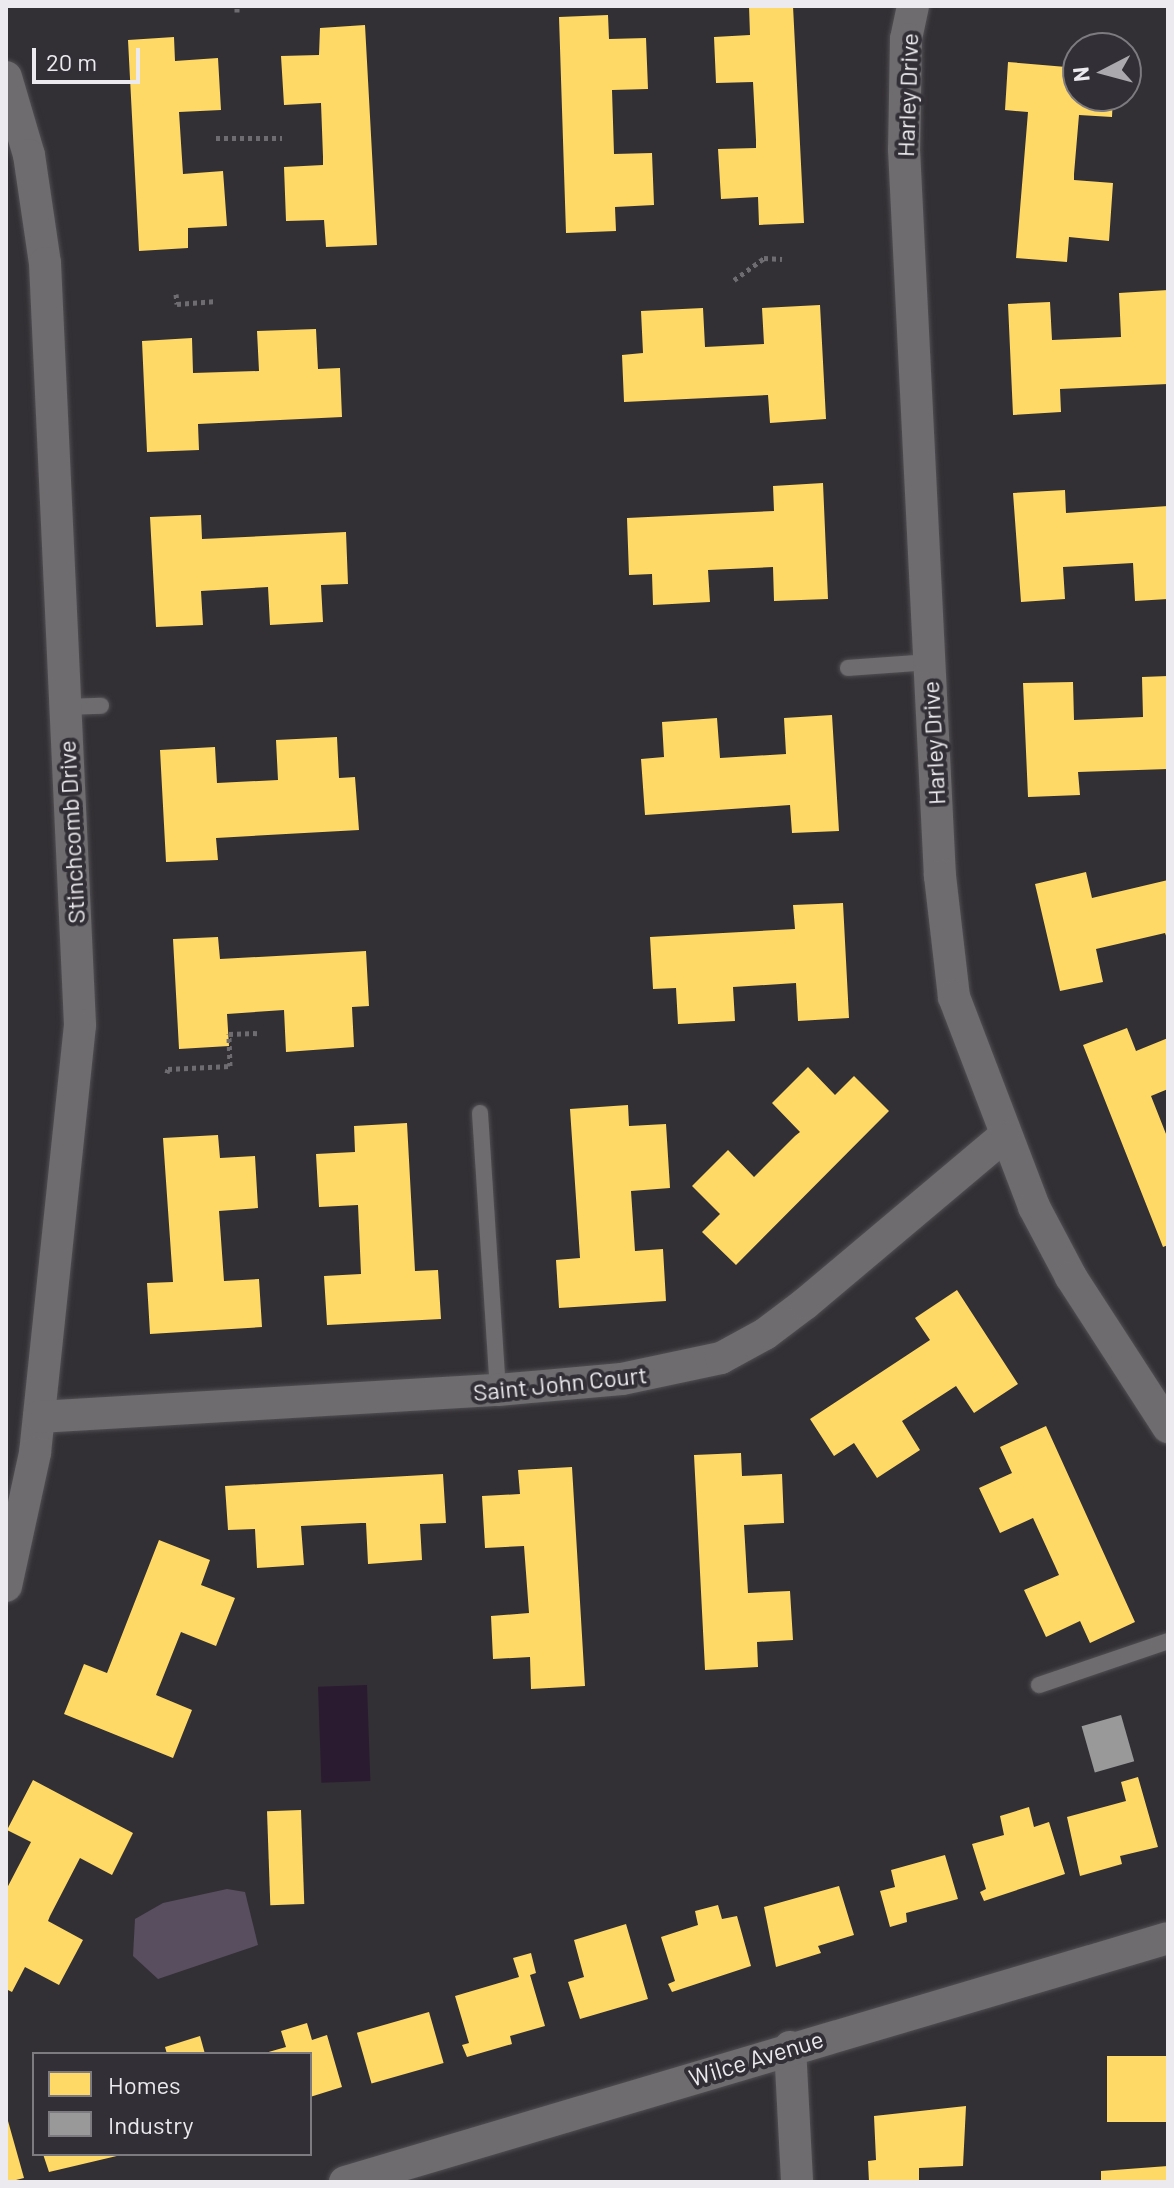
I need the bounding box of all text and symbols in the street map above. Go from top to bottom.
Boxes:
scale bar [36,32,144,82]
north arrow [1062,32,1142,112]
street label: Harley Drive [890,33,924,157]
text: 20 m [46,47,97,76]
text: N [1066,66,1094,83]
street label: Harley Drive [915,680,951,806]
street label: Stinchcomb Drive [52,740,90,924]
street label: Saint John Court [472,1360,648,1406]
street label: Wilce Avenue [685,2024,827,2092]
legend [32,2052,312,2156]
text: Homes [108,2070,181,2099]
text: Industry [108,2110,194,2139]

